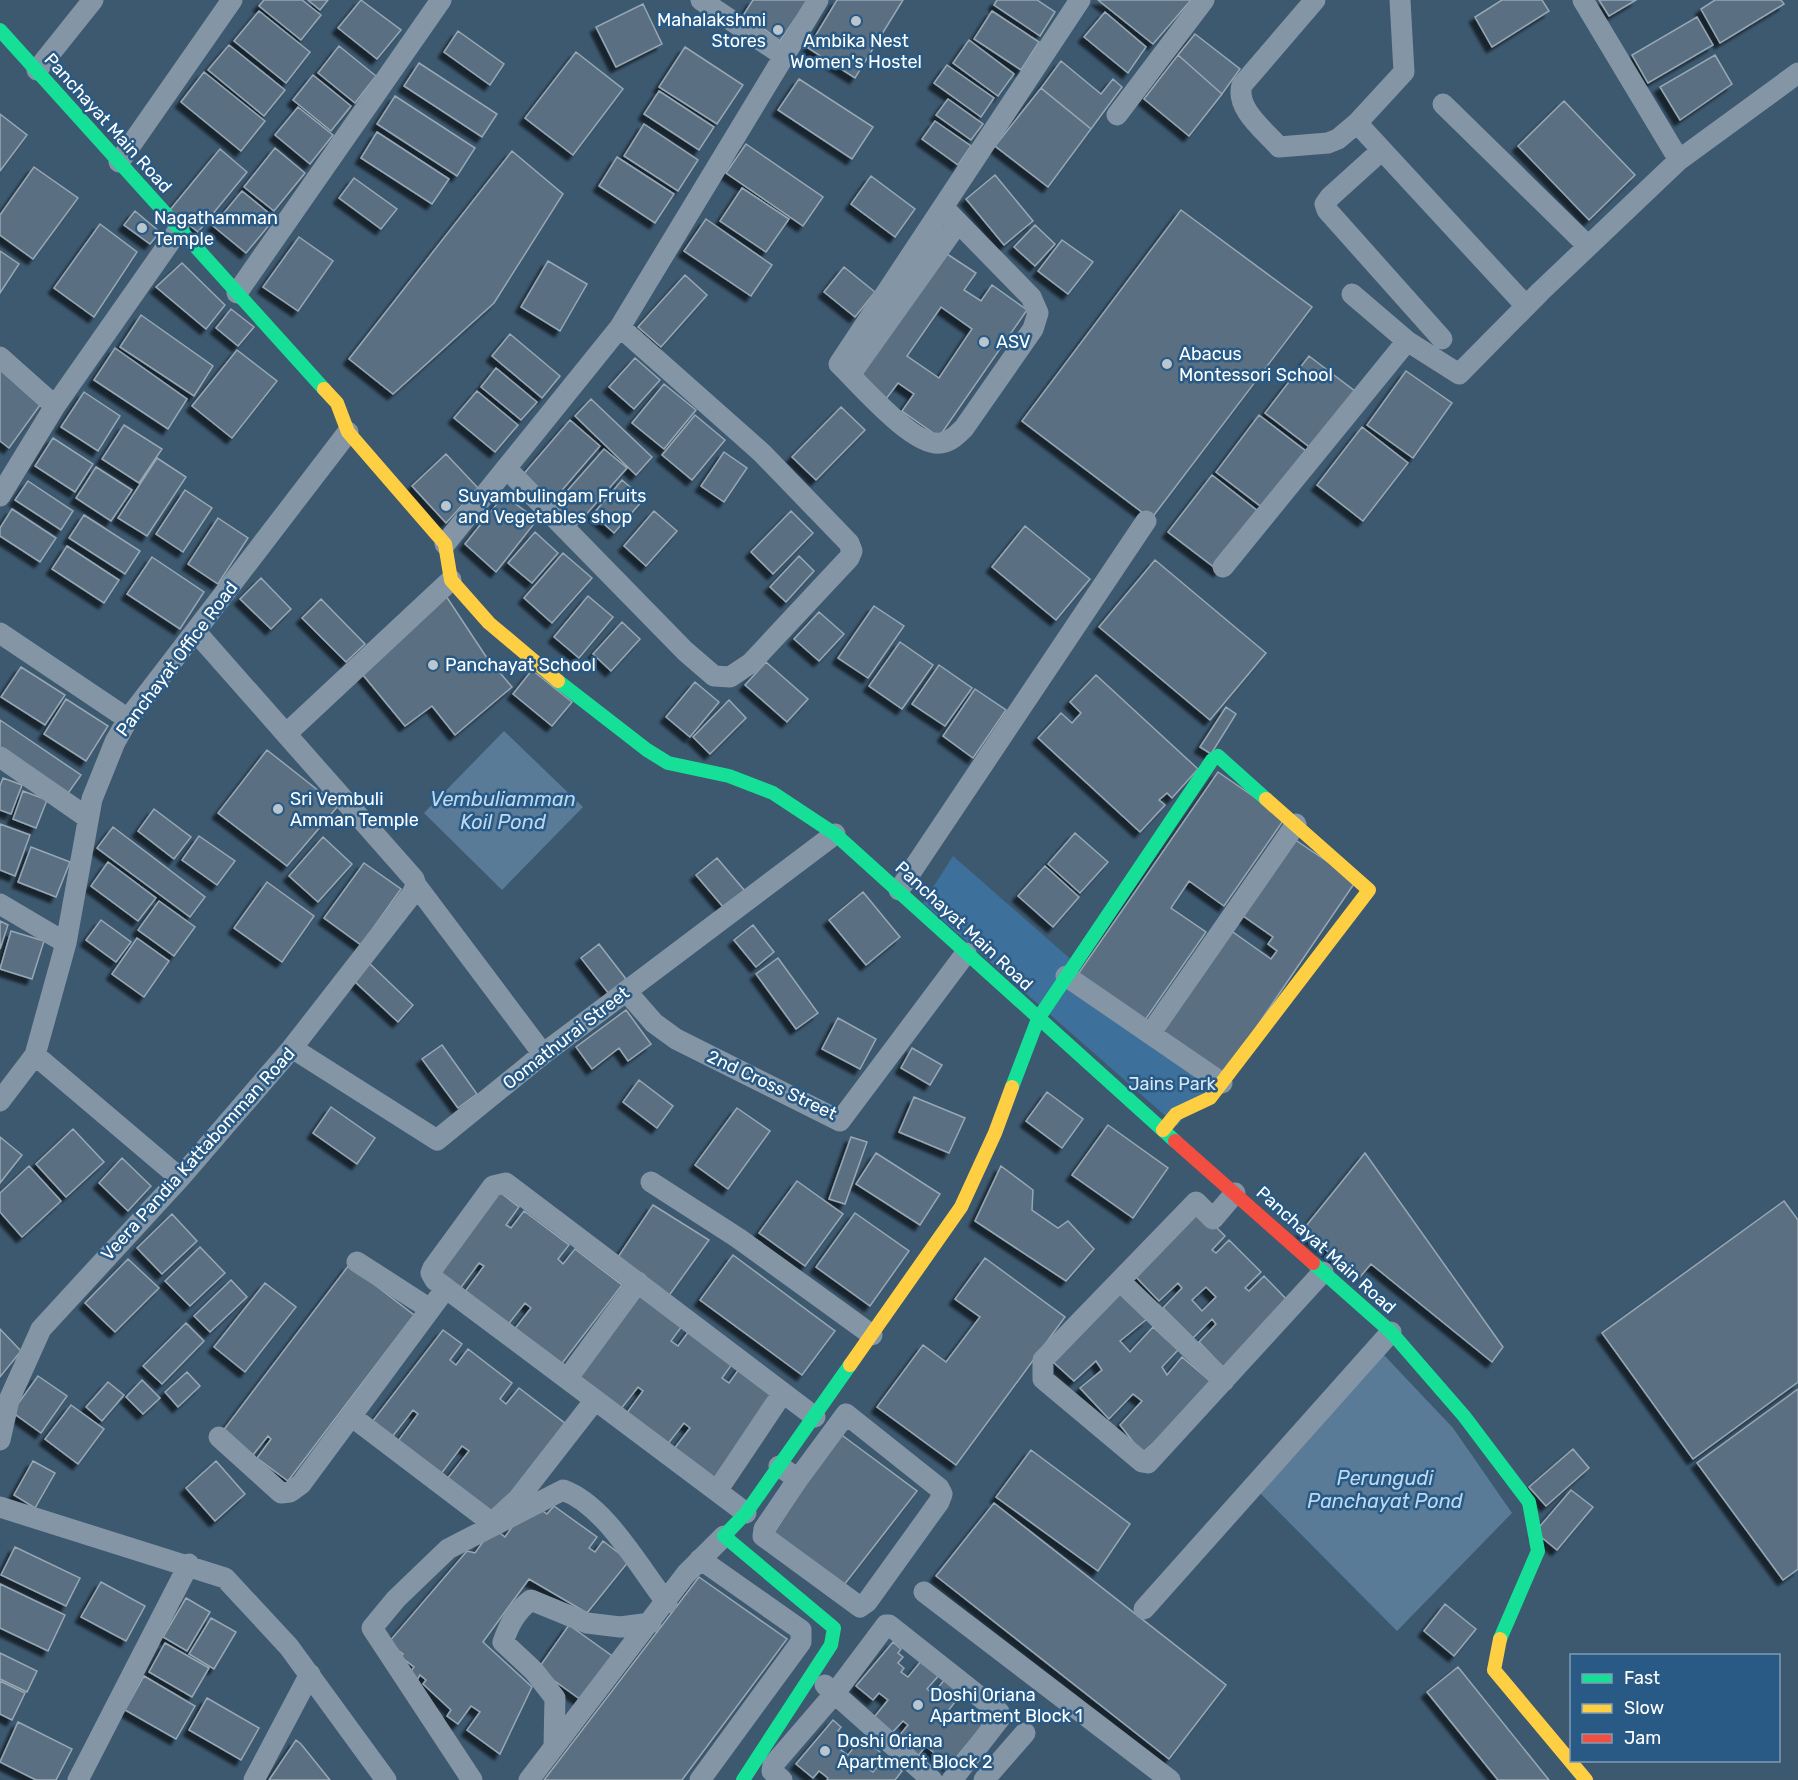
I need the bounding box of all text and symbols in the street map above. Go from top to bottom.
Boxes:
place label: Mahalakshmi Stores [657,9,766,52]
marker: Ambika Nest Women's Hostel [849,14,863,28]
marker: Mahalakshmi Stores [771,23,785,37]
place label: Ambika Nest Women's Hostel [790,30,922,73]
street label: Panchayat Main Road [40,49,176,197]
place label: Nagathamman Temple [154,207,278,250]
marker: Nagathamman Temple [135,221,149,235]
place label: ASV [996,331,1031,353]
marker: ASV [977,335,991,349]
place label: Abacus Montessori School [1179,343,1333,386]
marker: Abacus Montessori School [1160,357,1174,371]
place label: Suyambulingam Fruits and Vegetables shop [458,485,646,528]
marker: Suyambulingam Fruits and Vegetables shop [439,499,453,513]
street label: Panchayat Office Road [112,577,242,741]
place label: Panchayat School [445,654,596,676]
marker: Panchayat School [426,658,440,672]
water label: Vembuliamman Koil Pond [430,787,576,834]
place label: Sri Vembuli Amman Temple [290,788,419,831]
marker: Sri Vembuli Amman Temple [271,802,285,816]
street label: Panchayat Main Road [891,856,1037,996]
street label: Oomathurai Street [498,982,634,1094]
street label: Veera Pandia Kattabomman Road [96,1043,300,1265]
street label: 2nd Cross Street [704,1045,840,1125]
park label: Jains Park [1128,1073,1216,1095]
street label: Panchayat Main Road [1252,1182,1400,1318]
water label: Perungudi Panchayat Pond [1307,1466,1464,1513]
legend [1570,1654,1780,1762]
text: Fast [1624,1667,1660,1689]
place label: Doshi Oriana Apartment Block 1 [930,1684,1083,1727]
text: Slow [1624,1697,1664,1719]
marker: Doshi Oriana Apartment Block 1 [911,1698,925,1712]
text: Jam [1624,1727,1661,1749]
place label: Doshi Oriana Apartment Block 2 [837,1730,993,1773]
marker: Doshi Oriana Apartment Block 2 [818,1744,832,1758]

